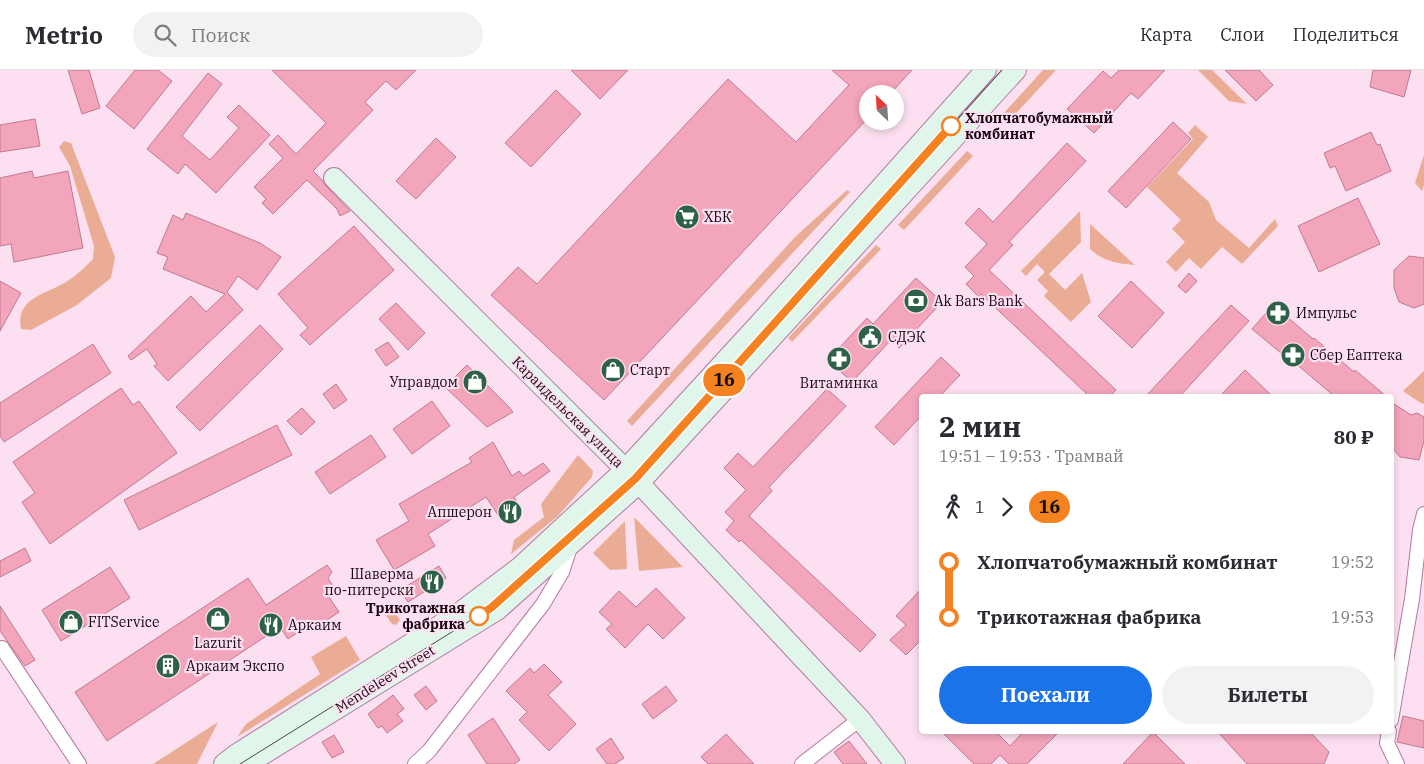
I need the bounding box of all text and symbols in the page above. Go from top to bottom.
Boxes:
search box [133,12,483,57]
text: Metrio [25,19,103,51]
icon: search [151,21,179,49]
text: Поиск [191,23,250,47]
text: Карта [1140,23,1192,46]
text: Слои [1220,23,1265,46]
text: Поделиться [1293,23,1399,46]
north arrow [859,85,904,130]
map controls [859,85,904,130]
place label: Хлопчатобумажный комбинат [965,109,1114,143]
marker: Хлопчатобумажный комбинат [941,116,961,136]
supermarket icon: ХБК [674,204,700,230]
place label: ХБК [704,208,732,226]
bank icon: Ak Bars Bank [903,288,929,314]
place label: Ak Bars Bank [934,292,1023,310]
pharmacy icon: Импульс [1265,300,1291,326]
place label: Импульс [1296,304,1357,322]
public building icon: СДЭК [857,324,883,350]
place label: СДЭК [888,328,926,346]
pharmacy icon: Сбер Еаптека [1280,342,1306,368]
pharmacy icon: Витаминка [826,346,852,372]
place label: Сбер Еаптека [1310,346,1403,364]
street label: Караидельская улица [508,352,628,472]
shop icon: Старт [600,357,626,383]
place label: Старт [630,361,670,379]
line badge: 16 [702,364,746,396]
text: 16 [713,368,735,391]
shop icon: Управдом [462,369,488,395]
place label: Управдом [389,373,458,391]
place label: Витаминка [800,374,879,392]
text: 2 мин [939,408,1021,445]
text: 80 ₽ [1334,425,1374,449]
text: 19:51 – 19:53 · Трамвай [939,446,1124,466]
icon: walk [939,493,967,521]
icon: forward [993,493,1021,521]
text: 16 [1039,495,1060,518]
text: 1 [975,497,985,517]
restaurant icon: Апшерон [497,499,523,525]
place label: Апшерон [428,503,492,521]
text: Хлопчатобумажный комбинат [977,550,1278,574]
text: 19:52 [1331,552,1374,572]
place label: Шаверма по-питерски [324,565,414,599]
restaurant icon: Шаверма по-питерски [419,569,445,595]
place label: Трикотажная фабрика [366,599,465,633]
text: Трикотажная фабрика [977,605,1201,629]
shop icon: Lazurit [205,606,231,632]
marker: Трикотажная фабрика [469,606,489,626]
text: 19:53 [1331,607,1374,627]
shop icon: FITService [58,609,84,635]
restaurant icon: Аркаим [258,612,284,638]
place label: FITService [88,613,159,631]
place label: Аркаим [288,616,342,634]
place label: Lazurit [194,634,242,652]
street label: Mendeleev Street [332,641,438,717]
building icon: Аркаим Экспо [155,653,181,679]
place label: Аркаим Экспо [186,657,284,675]
button: Поехали [939,666,1152,724]
button: Билеты [1162,666,1374,724]

